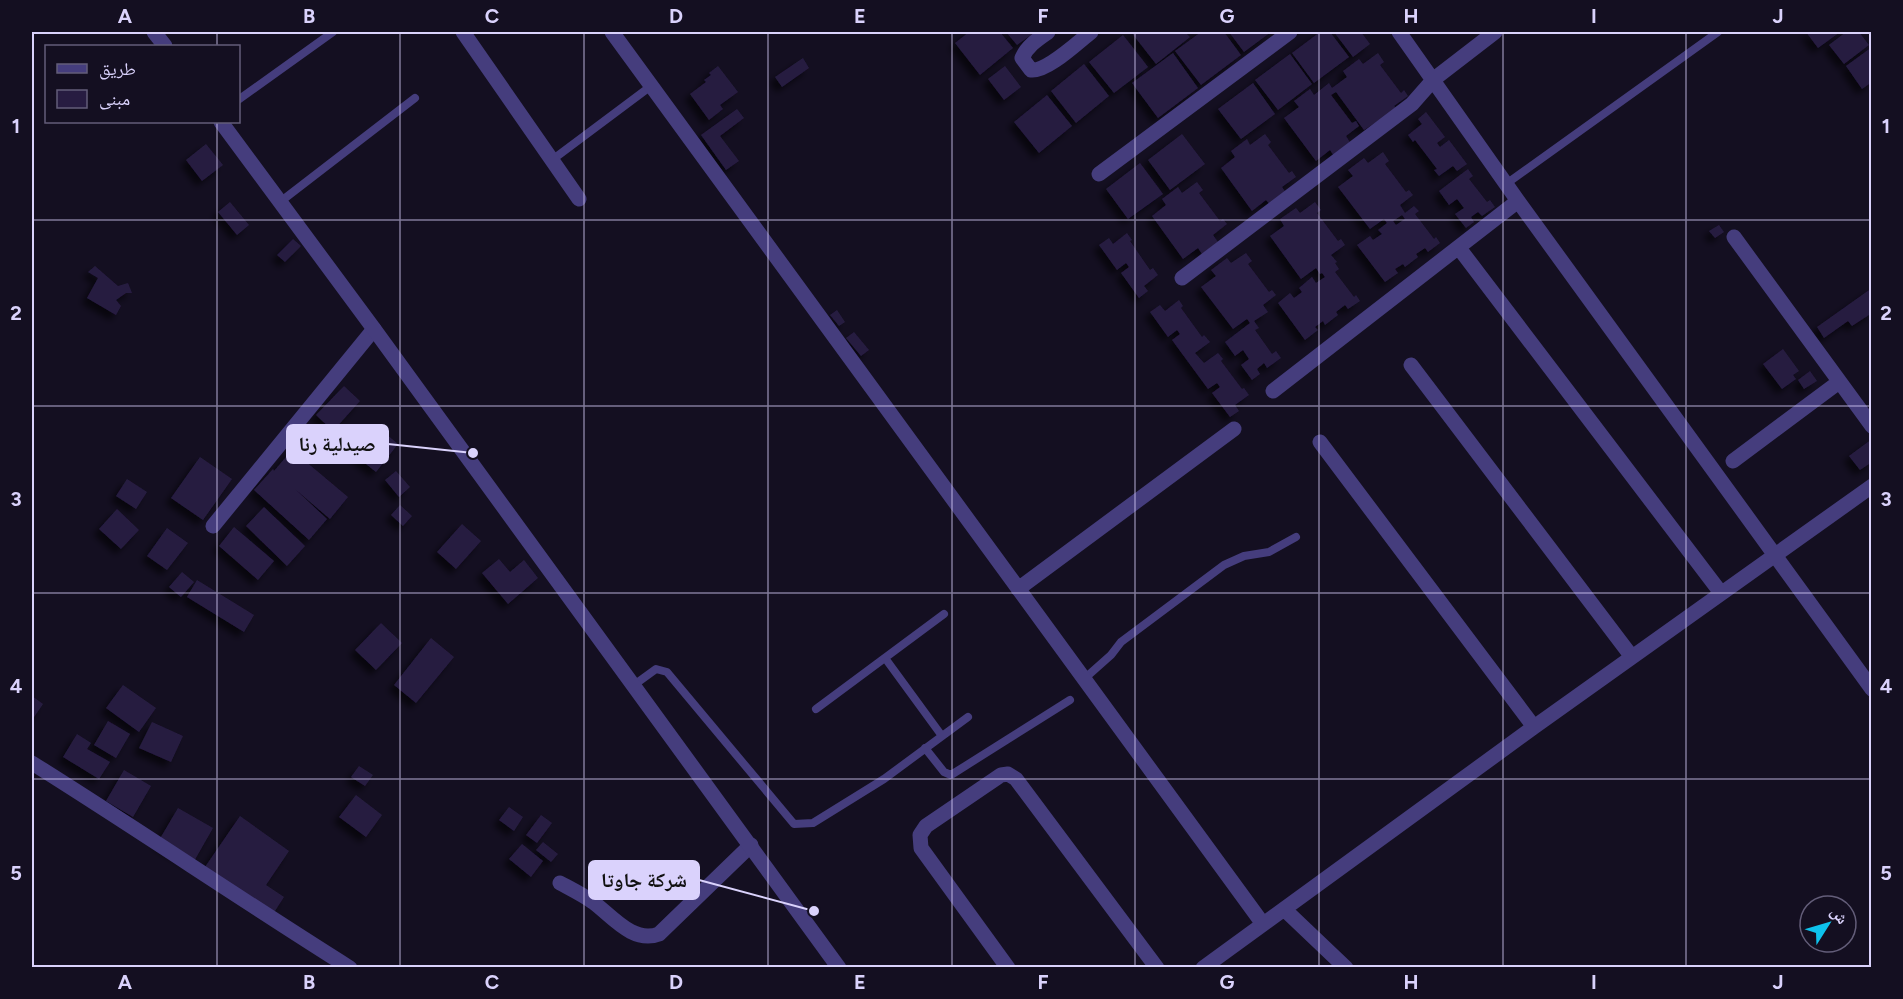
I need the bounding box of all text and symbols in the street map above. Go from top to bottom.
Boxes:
text: A [118,4,133,28]
text: B [303,4,315,28]
text: C [485,4,499,28]
text: D [669,4,683,28]
text: E [854,4,866,28]
text: F [1037,4,1049,28]
text: G [1220,4,1235,28]
text: H [1404,4,1419,28]
text: I [1591,4,1597,28]
text: J [1772,4,1784,28]
legend [45,45,240,123]
text: طريق [99,58,136,80]
text: مبنى [99,88,130,110]
text: 1 [12,114,20,138]
text: 1 [1882,114,1890,138]
text: 2 [10,301,22,325]
text: 2 [1880,301,1892,325]
callout: صيدلية رنا [287,425,388,463]
text: صيدلية رنا [298,432,376,456]
text: 3 [10,487,22,511]
text: 3 [1880,487,1892,511]
text: 4 [10,674,23,698]
text: 4 [1880,674,1893,698]
text: 5 [10,861,22,885]
callout: شركة جاوتا [589,861,699,899]
text: 5 [1880,861,1892,885]
text: شركة جاوتا [601,868,687,892]
north arrow [1798,894,1858,954]
text: ش [1827,903,1852,928]
text: A [118,970,133,994]
text: B [303,970,315,994]
text: C [485,970,499,994]
text: D [669,970,683,994]
text: E [854,970,866,994]
text: F [1037,970,1049,994]
text: G [1220,970,1235,994]
text: H [1404,970,1419,994]
text: I [1591,970,1597,994]
text: J [1772,970,1784,994]

